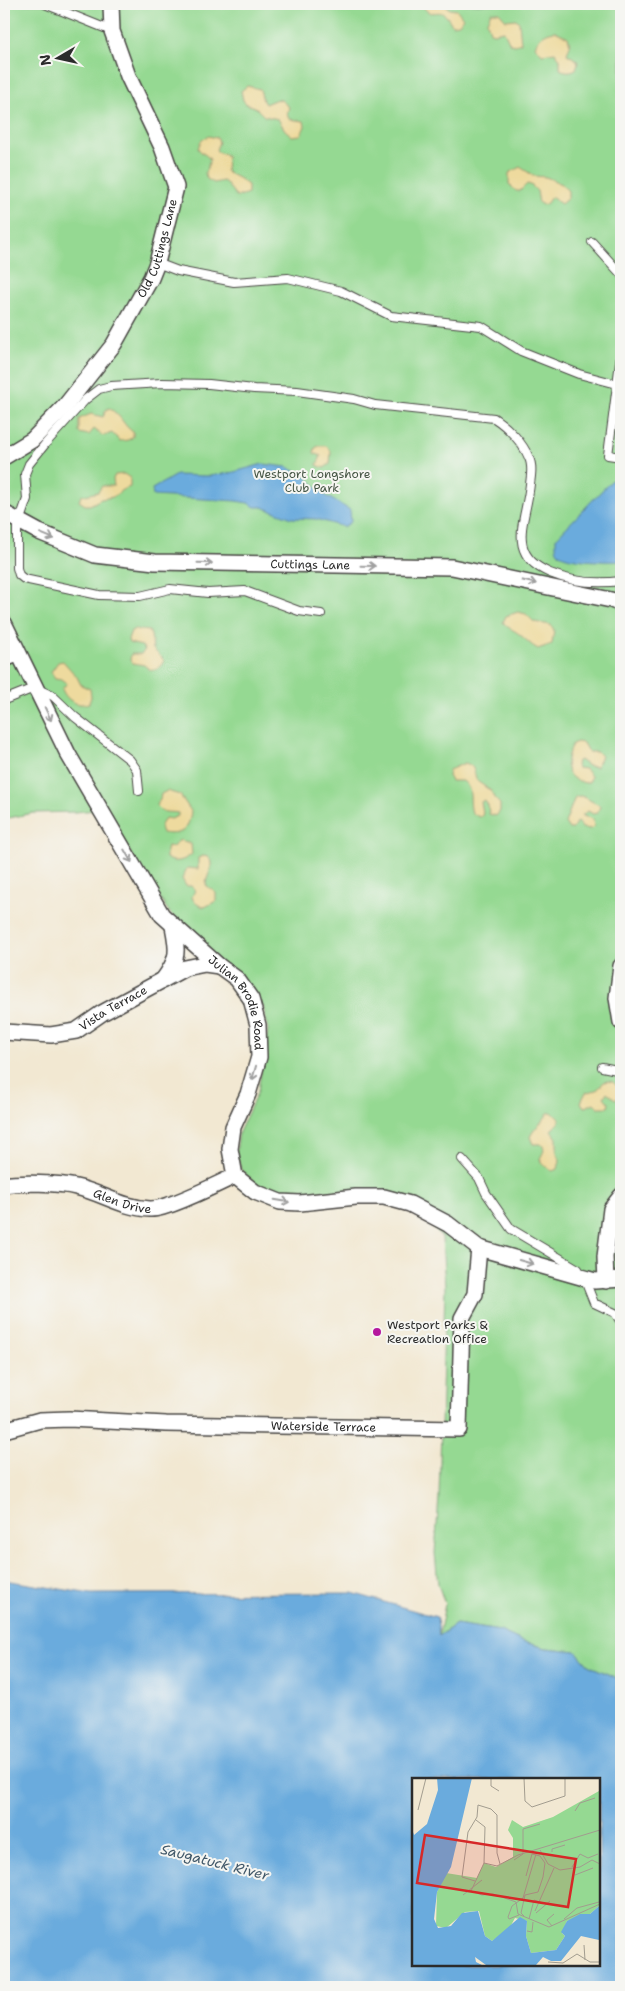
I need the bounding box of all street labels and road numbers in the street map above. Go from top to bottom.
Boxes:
street label: Old Cuttings Lane [133,197,181,301]
street label: Cuttings Lane [270,556,350,573]
street label: Julian Brodie Road [205,952,267,1051]
street label: Vista Terrace [76,982,150,1034]
street label: Glen Drive [91,1185,152,1217]
street label: Waterside Terrace [271,1418,376,1436]

